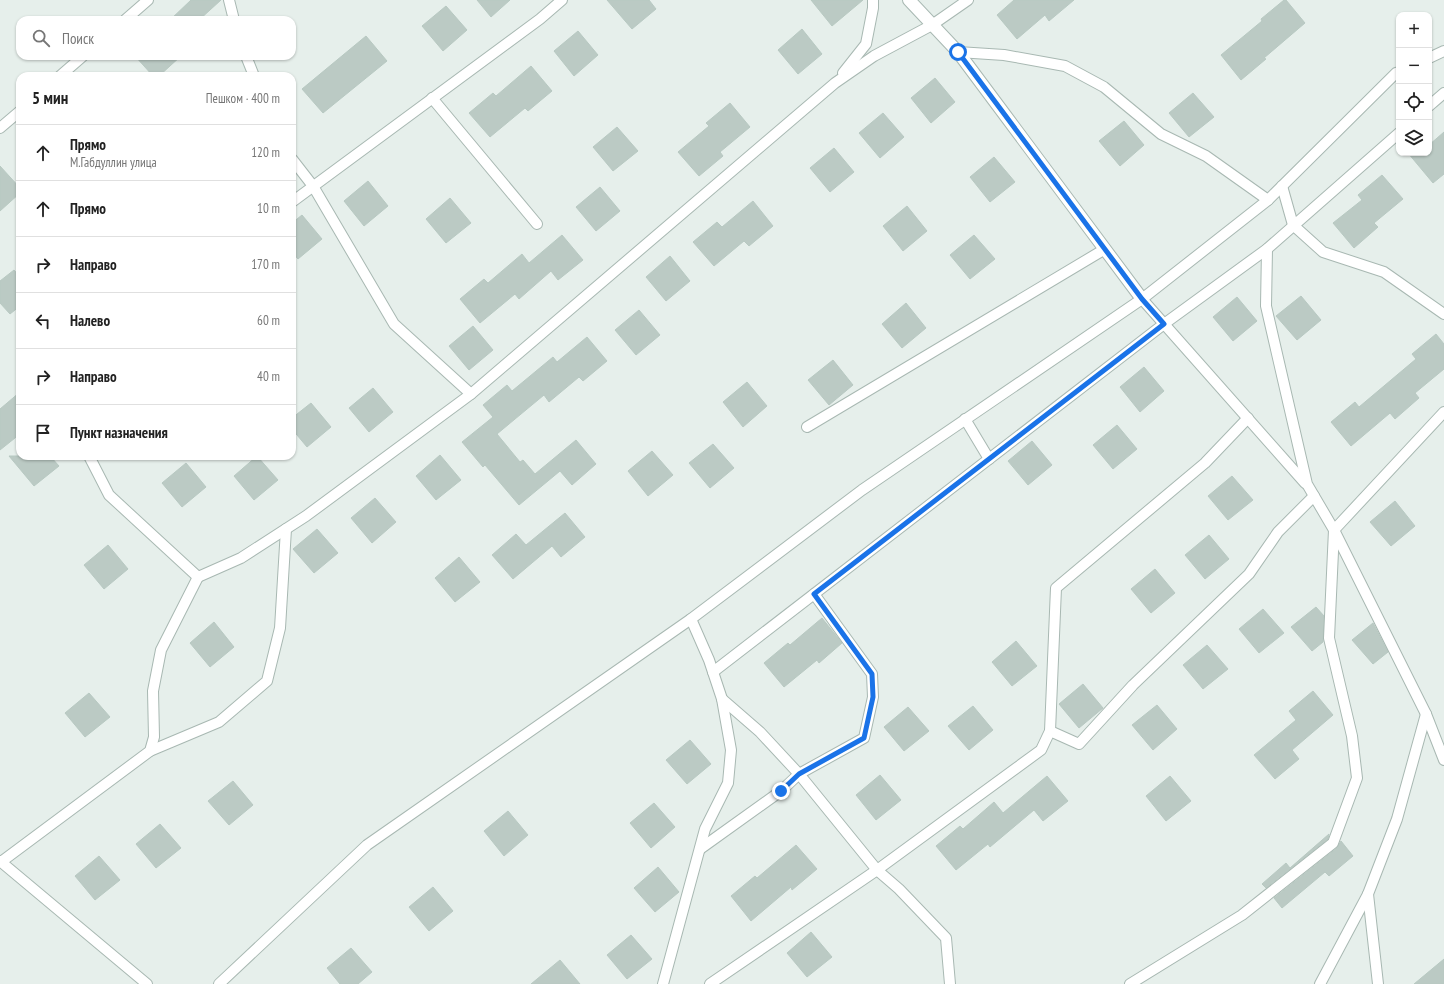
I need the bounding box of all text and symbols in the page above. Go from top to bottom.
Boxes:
map controls [1396,12,1432,156]
button: + [1396,12,1432,48]
search box [16,16,296,60]
icon: search [30,27,52,49]
text: Поиск [62,29,94,48]
route start [949,43,967,61]
button: − [1396,48,1432,84]
button: locate [1396,84,1432,120]
text: 5 мин [32,87,68,109]
text: Пешком · 400 m [206,90,280,107]
button: layers [1396,120,1432,156]
text: Прямо [70,135,106,154]
icon: ahead [32,142,54,164]
text: 120 m [251,144,280,161]
text: М.Габдуллин улица [70,154,157,171]
icon: ahead [32,198,54,220]
text: Прямо [70,199,106,218]
text: 10 m [257,200,280,217]
icon: right [32,254,54,276]
text: Направо [70,255,117,274]
text: 170 m [251,256,280,273]
icon: left [32,310,54,332]
text: Налево [70,311,110,330]
text: 60 m [257,312,280,329]
icon: right [32,366,54,388]
text: Направо [70,367,117,386]
text: 40 m [257,368,280,385]
icon: arrive [32,422,54,444]
text: Пункт назначения [70,423,168,442]
route end [772,782,790,800]

